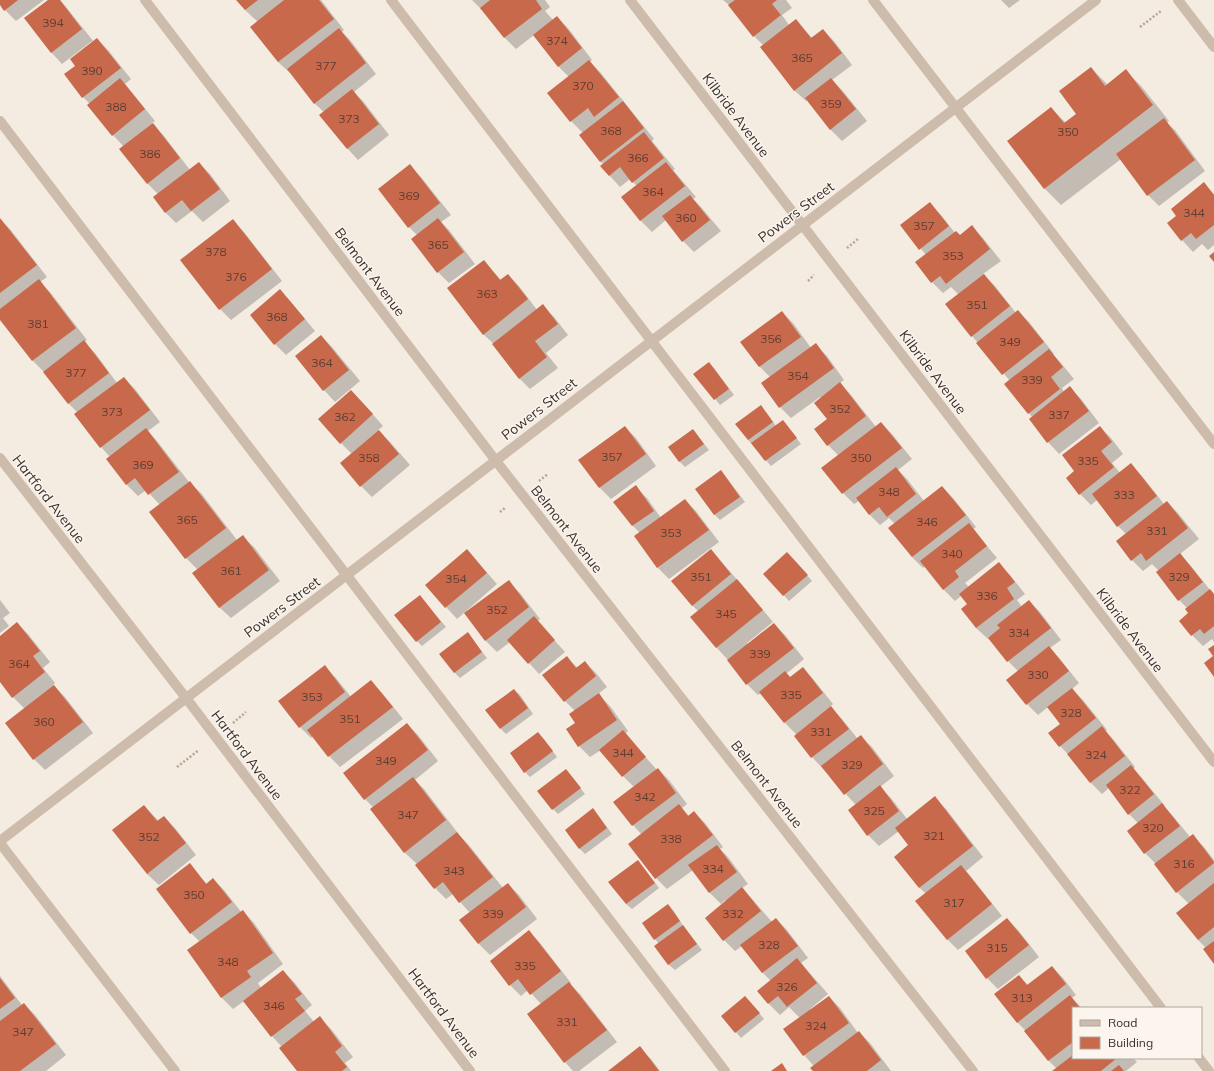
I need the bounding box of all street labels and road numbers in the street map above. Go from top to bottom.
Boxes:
street label: Kilbride Avenue [698,69,774,161]
street label: Powers Street [754,177,838,246]
street label: Belmont Avenue [331,224,409,320]
street label: Kilbride Avenue [895,326,971,418]
street label: Powers Street [498,374,580,444]
street label: Hartford Avenue [9,451,89,547]
street label: Belmont Avenue [527,482,607,576]
street label: Powers Street [240,572,324,641]
street label: Kilbride Avenue [1092,584,1168,676]
street label: Hartford Avenue [207,707,287,803]
street label: Belmont Avenue [727,737,807,831]
street label: Hartford Avenue [404,965,484,1061]

